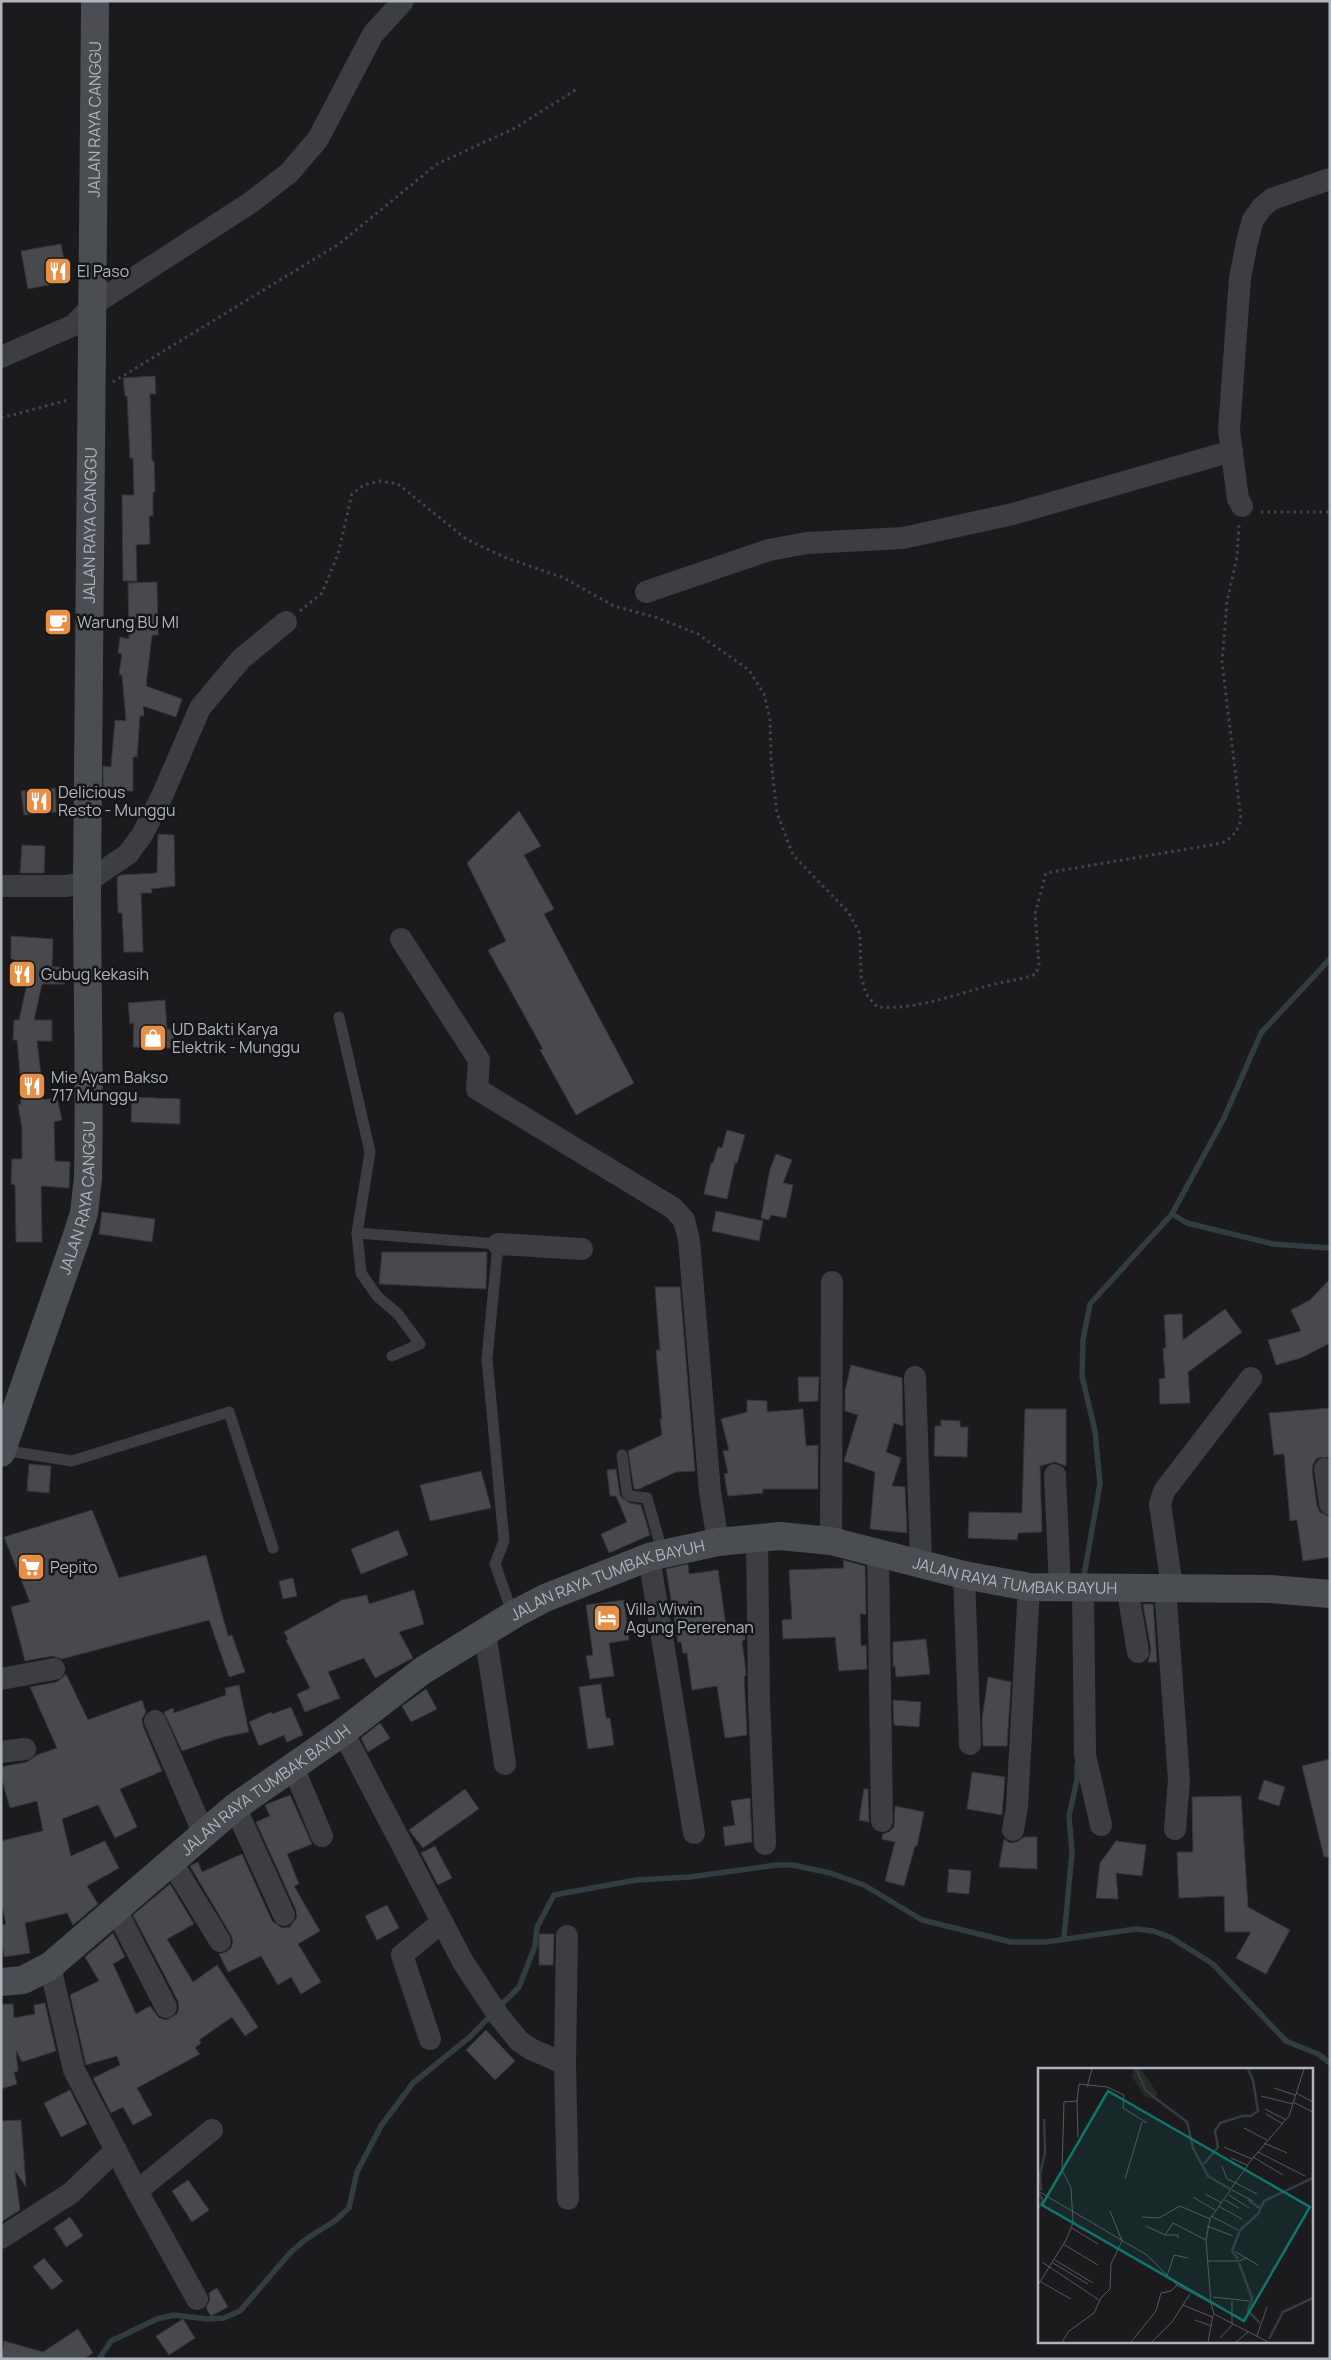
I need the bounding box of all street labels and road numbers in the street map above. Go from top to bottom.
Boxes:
street label: JALAN RAYA CANGGU [83,41,106,197]
street label: JALAN RAYA CANGGU [78,447,102,603]
street label: JALAN RAYA CANGGU [53,1121,100,1277]
street label: JALAN RAYA TUMBAK BAYUH [506,1534,707,1626]
street label: JALAN RAYA TUMBAK BAYUH [910,1551,1117,1599]
street label: JALAN RAYA TUMBAK BAYUH [176,1719,355,1860]

